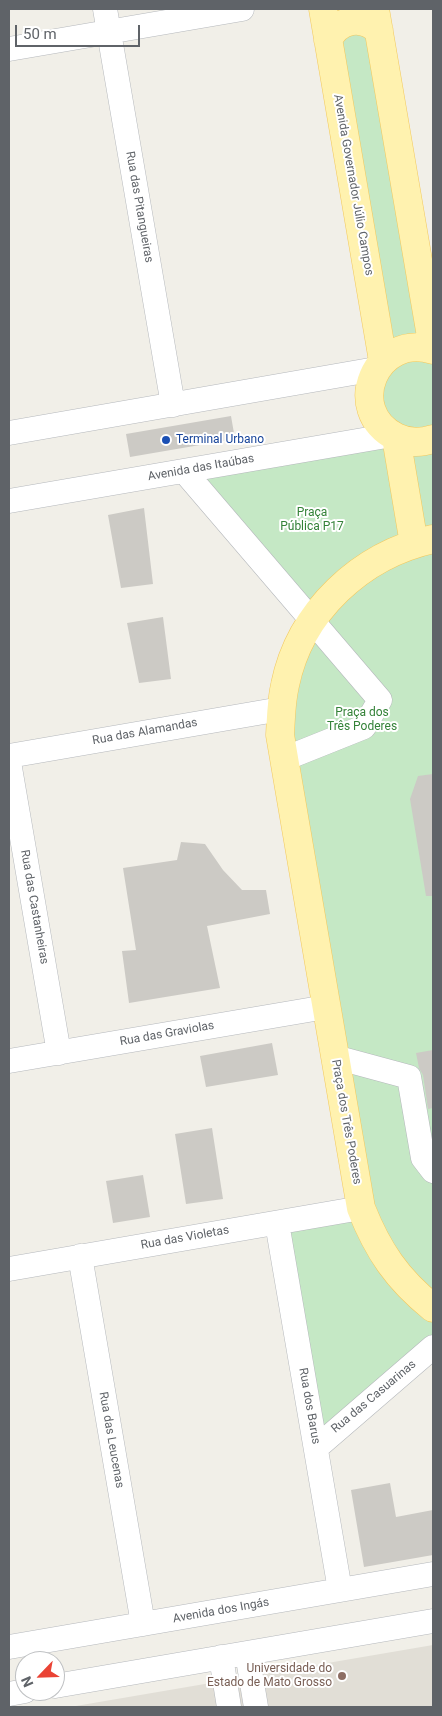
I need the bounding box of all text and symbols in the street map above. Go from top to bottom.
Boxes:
scale bar [18,15,142,47]
text: 50 m [23,25,57,43]
street label: Avenida Governador Júlio Campos [330,93,376,277]
street label: Rua das Pitangueiras [122,150,156,264]
place label: Terminal Urbano [176,433,264,447]
marker: Terminal Urbano [160,434,172,446]
street label: Avenida das Itaúbas [147,452,255,484]
park label: Praça Pública P17 [280,506,344,534]
park label: Praça dos Três Poderes [327,706,397,734]
street label: Rua das Alamandas [91,716,199,748]
street label: Rua das Castanheiras [17,849,51,965]
street label: Rua das Graviolas [119,1019,215,1049]
street label: Praça dos Três Poderes [328,1058,364,1186]
street label: Rua das Violetas [140,1223,230,1253]
street label: Rua das Casuarinas [329,1357,419,1437]
street label: Rua dos Barus [295,1367,323,1445]
street label: Rua das Leucenas [95,1391,127,1489]
street label: Avenida dos Ingás [172,1595,270,1627]
north arrow [15,1651,65,1701]
place label: Universidade do Estado de Mato Grosso [207,1662,332,1690]
marker: Universidade do Estado de Mato Grosso [336,1670,348,1682]
text: N [18,1674,37,1689]

